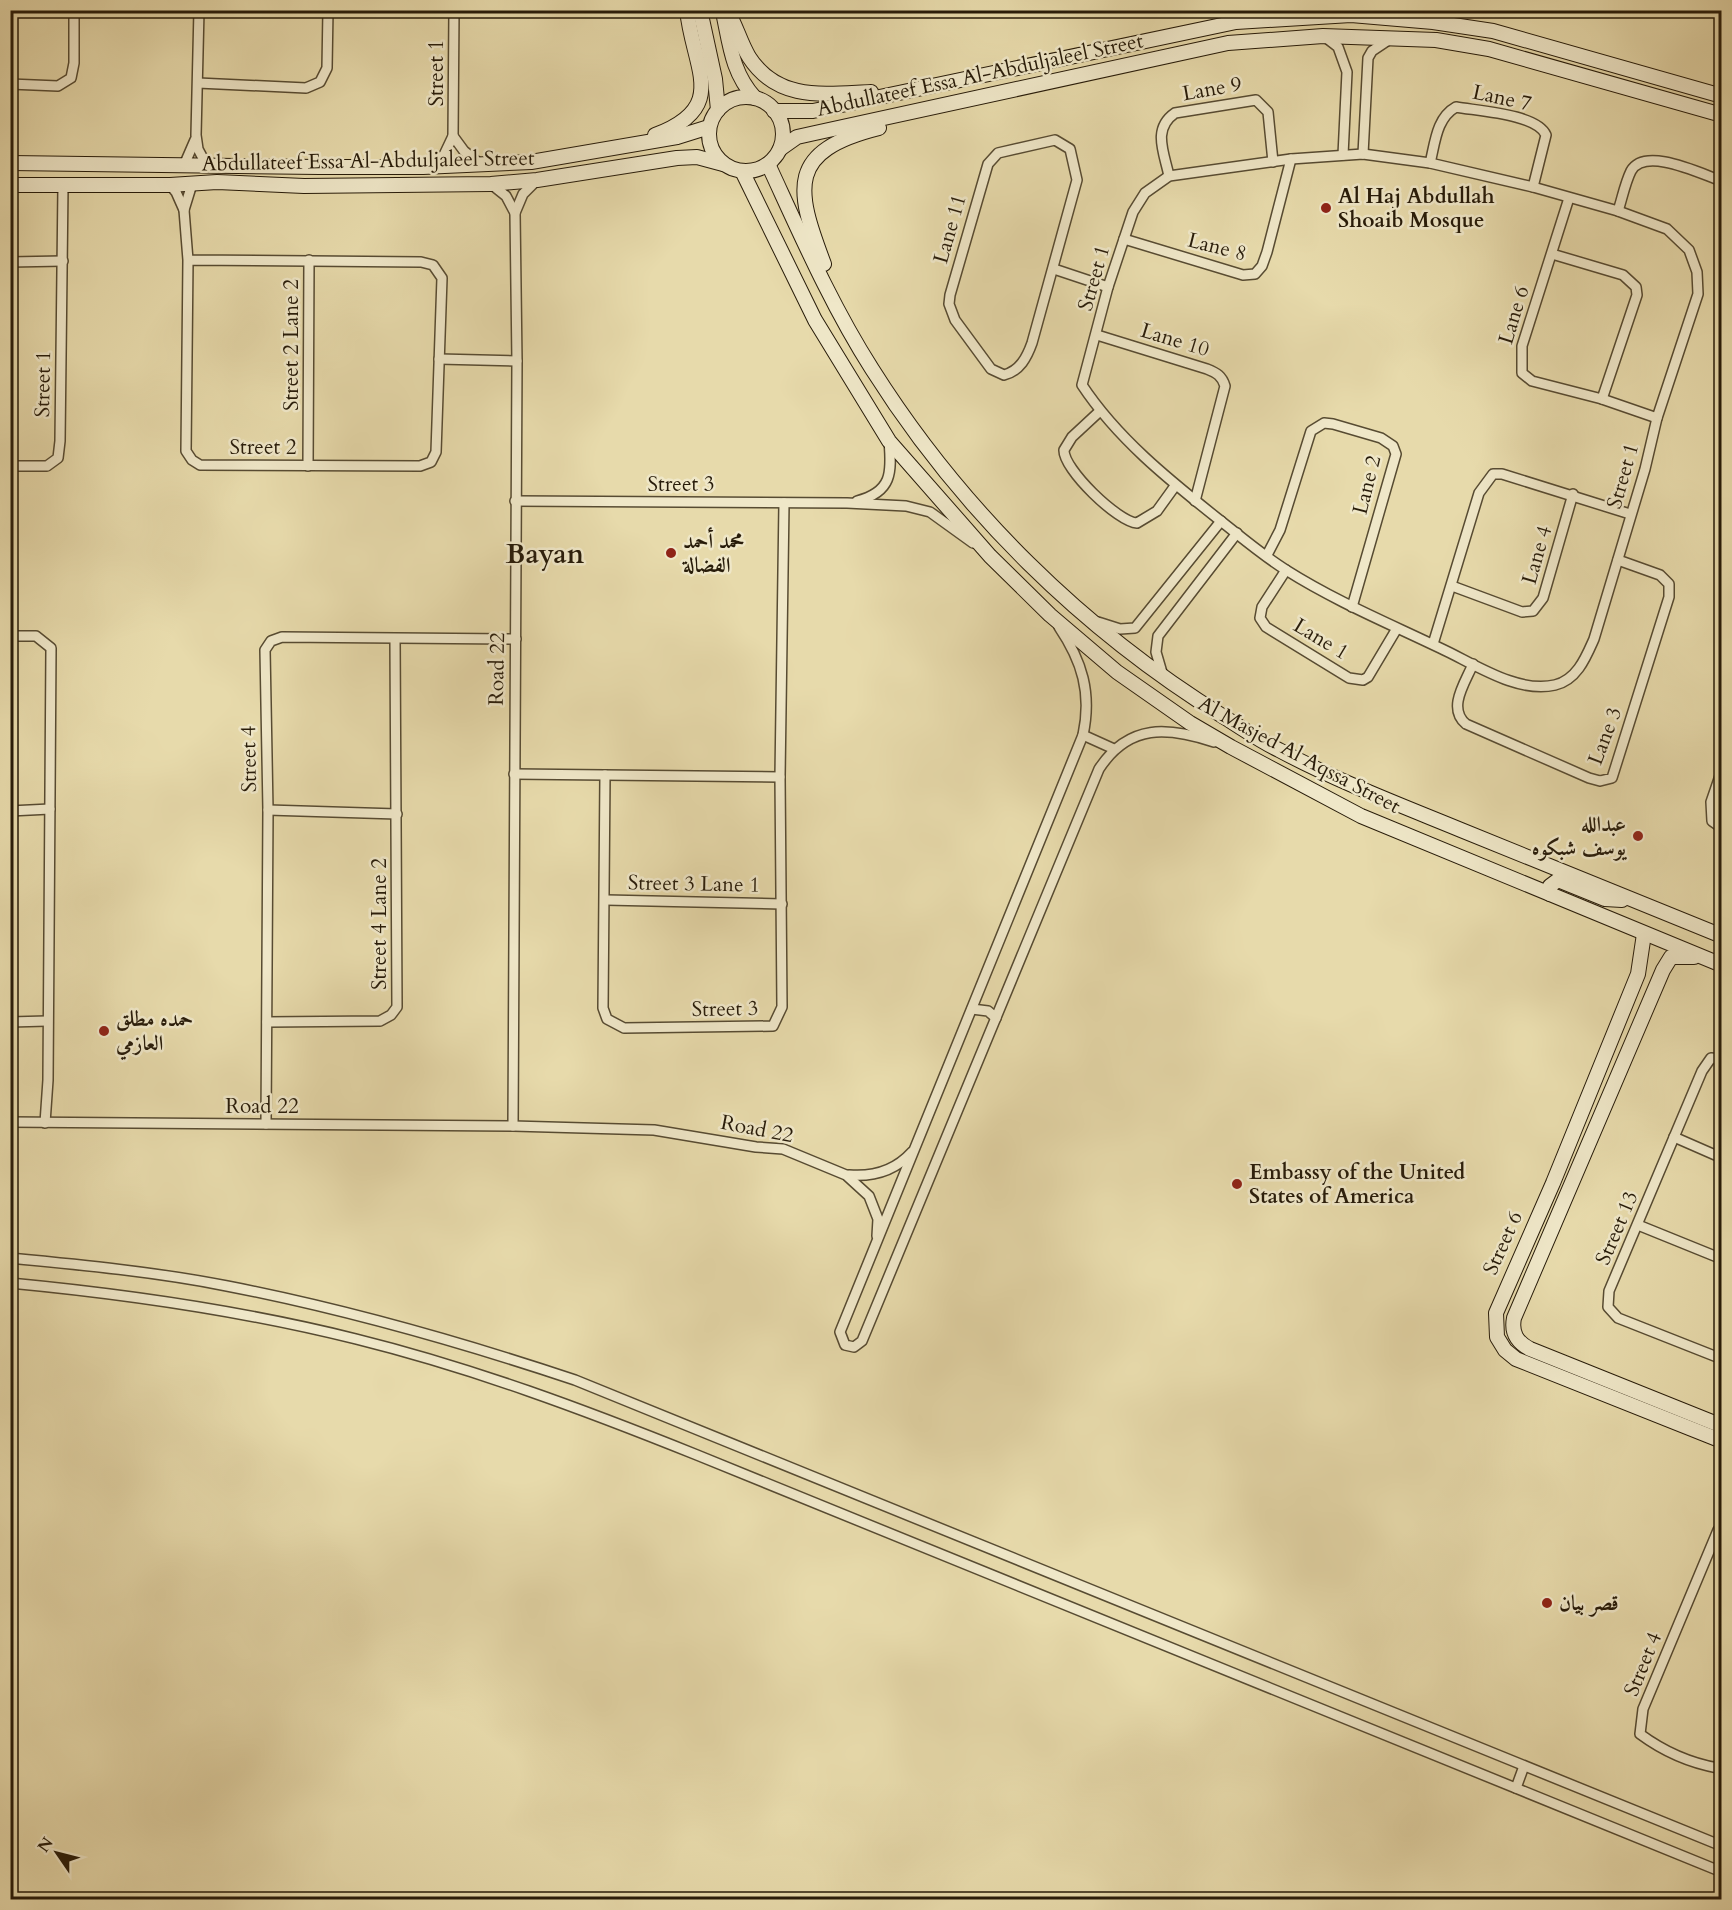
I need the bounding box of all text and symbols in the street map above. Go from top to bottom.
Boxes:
street label: Abdullateef Essa Al-Abduljaleel Street [814,26,1146,124]
street label: Street 1 [422,40,451,106]
street label: Lane 9 [1180,69,1244,108]
street label: Lane 7 [1470,78,1534,118]
street label: Abdullateef Essa Al-Abduljaleel Street [201,144,535,178]
place label: Al Haj Abdullah Shoaib Mosque [1338,182,1495,235]
street label: Lane 11 [926,191,974,267]
marker: Al Haj Abdullah Shoaib Mosque [1319,201,1333,215]
street label: Lane 8 [1185,226,1249,268]
street label: Street 1 [1071,242,1117,314]
street label: Street 2 Lane 2 [277,279,306,411]
street label: Lane 6 [1491,282,1537,348]
street label: Lane 10 [1137,316,1213,364]
street label: Street 1 [28,350,58,418]
street label: Street 2 [230,433,297,462]
street label: Street 1 [1600,440,1646,512]
street label: Lane 2 [1346,452,1388,517]
street label: Street 3 [648,470,714,499]
street label: Lane 4 [1515,522,1559,588]
place label: محمد أحمد الفضالة [681,527,744,580]
district label: Bayan [506,536,585,573]
marker: محمد أحمد الفضالة [664,546,678,560]
street label: Lane 1 [1288,611,1354,667]
street label: Road 22 [482,632,512,706]
street label: Al Masjed Al Aqssa Street [1193,689,1406,821]
street label: Lane 3 [1581,703,1629,769]
street label: Street 4 [234,725,264,793]
place label: عبدالله يوسف شبكوه [1532,810,1628,863]
marker: عبدالله يوسف شبكوه [1631,829,1645,843]
street label: Street 4 Lane 2 [365,858,394,990]
street label: Street 3 Lane 1 [628,868,760,900]
street label: Street 3 [691,994,759,1024]
place label: حمده مطلق العازمي [115,1005,193,1061]
marker: حمده مطلق العازمي [97,1024,111,1038]
street label: Road 22 [225,1092,299,1121]
street label: Road 22 [718,1108,796,1150]
place label: Embassy of the United States of America [1249,1158,1465,1211]
marker: Embassy of the United States of America [1230,1177,1244,1191]
street label: Street 13 [1588,1187,1646,1269]
street label: Street 6 [1476,1207,1530,1279]
place label: قصر بيان [1559,1589,1619,1618]
marker: قصر بيان [1540,1596,1554,1610]
street label: Street 4 [1617,1627,1669,1700]
north arrow [27,1823,87,1883]
text: N [33,1833,59,1857]

